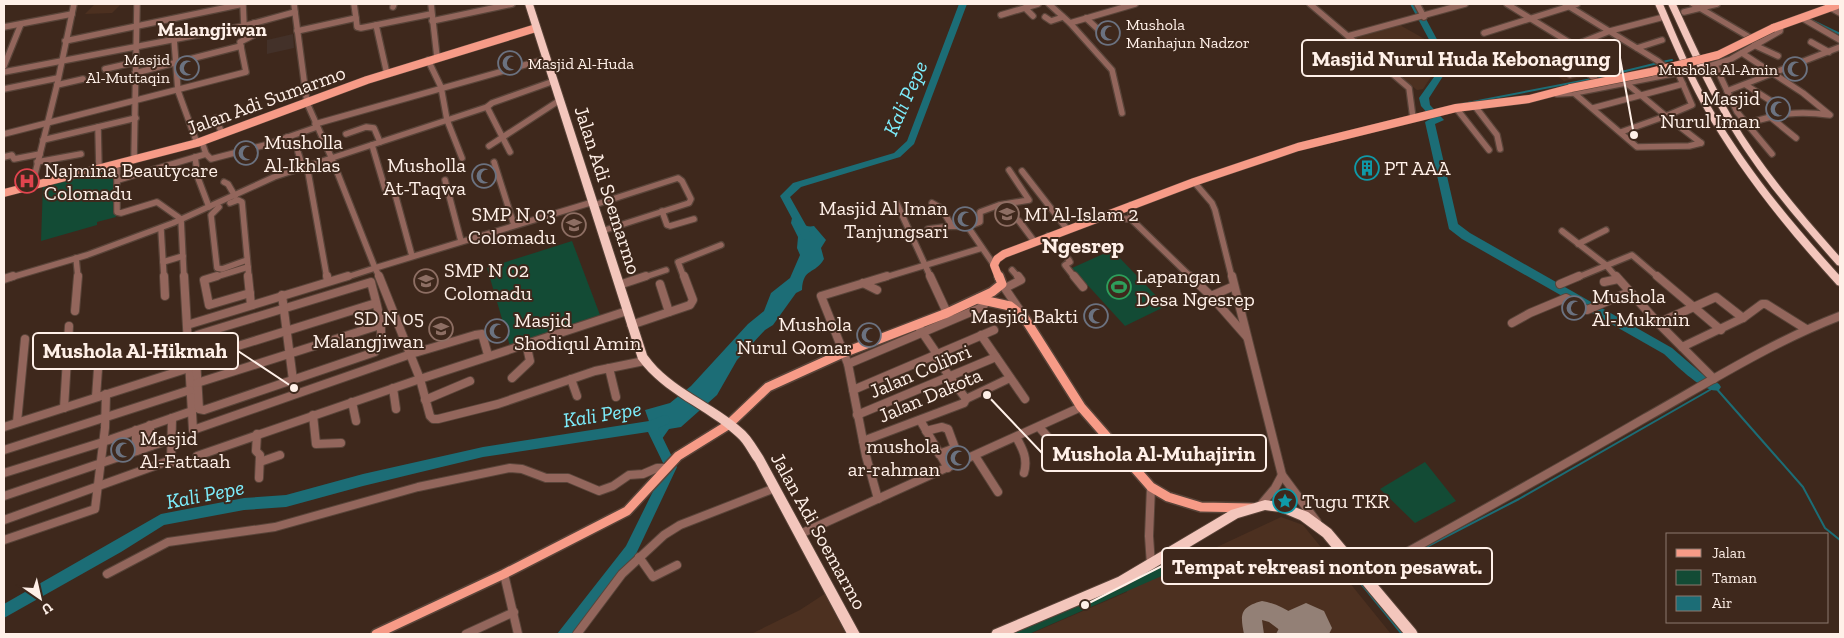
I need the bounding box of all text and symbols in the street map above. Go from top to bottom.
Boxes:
place label: Mushola Manhajun Nadzor [1126,15,1250,52]
district label: Malangjiwan [157,18,267,41]
mosque icon: Mushola Manhajun Nadzor [1095,20,1121,46]
callout: Masjid Nurul Huda Kebonagung [1302,40,1620,76]
text: Masjid Nurul Huda Kebonagung [1312,46,1610,71]
place label: Masjid Al-Muttaqin [86,50,171,87]
mosque icon: Masjid Al-Huda [497,50,523,76]
place label: Masjid Al-Huda [528,54,634,73]
mosque icon: Masjid Al-Muttaqin [174,55,200,81]
mosque icon: Mushola Al-Amin [1782,56,1808,82]
water label: Kali Pepe [878,57,932,139]
street label: Jalan Adi Sumarmo [183,60,349,140]
place label: Mushola Al-Amin [1659,60,1779,79]
place label: Masjid Nurul Iman [1660,86,1761,133]
mosque icon: Masjid Nurul Iman [1765,96,1791,122]
street label: Jalan Adi Soemarmo [569,103,647,277]
place label: Musholla Al-Ikhlas [264,130,343,177]
mosque icon: Musholla Al-Ikhlas [233,140,259,166]
place label: Musholla At-Taqwa [383,153,466,200]
building icon: PT AAA [1354,155,1380,181]
place label: PT AAA [1384,156,1451,180]
place label: Najmina Beautycare Colomadu [44,158,218,205]
mosque icon: Musholla At-Taqwa [471,163,497,189]
hospital icon: Najmina Beautycare Colomadu [14,168,40,194]
place label: Masjid Al Iman Tanjungsari [819,196,949,243]
school or university icon: MI Al-Islam 2 [994,201,1020,227]
place label: SMP N 03 Colomadu [468,202,556,249]
place label: MI Al-Islam 2 [1024,202,1139,226]
mosque icon: Masjid Al Iman Tanjungsari [952,206,978,232]
school or university icon: SMP N 03 Colomadu [561,212,587,238]
district label: Ngesrep [1042,232,1125,259]
place label: SMP N 02 Colomadu [444,258,532,305]
place label: Lapangan Desa Ngesrep [1136,264,1255,311]
school or university icon: SMP N 02 Colomadu [413,268,439,294]
sports icon: Lapangan Desa Ngesrep [1106,274,1132,300]
place label: Mushola Al-Mukmin [1592,284,1690,331]
mosque icon: Mushola Al-Mukmin [1561,295,1587,321]
mosque icon: Masjid Bakti [1083,303,1109,329]
place label: Masjid Bakti [971,304,1078,328]
place label: SD N 05 Malangjiwan [313,306,425,353]
place label: Masjid Shodiqul Amin [514,308,642,355]
place label: Mushola Nurul Qomar [737,312,852,359]
school or university icon: SD N 05 Malangjiwan [428,316,454,342]
mosque icon: Masjid Shodiqul Amin [484,318,510,344]
mosque icon: Mushola Nurul Qomar [856,322,882,348]
callout: Mushola Al-Hikmah [33,333,238,369]
text: Mushola Al-Hikmah [42,338,228,363]
street label: Jalan Colibri [866,339,975,403]
street label: Jalan Dakota [875,362,986,428]
water label: Kali Pepe [561,395,643,433]
place label: Masjid Al-Fattaah [140,426,231,473]
place label: mushola ar-rahman [848,434,941,481]
callout: Mushola Al-Muhajirin [1042,435,1266,471]
mosque icon: Masjid Al-Fattaah [110,437,136,463]
text: Mushola Al-Muhajirin [1052,441,1256,466]
mosque icon: mushola ar-rahman [945,445,971,471]
street label: Jalan Adi Soemarmo [766,448,872,614]
water label: Kali Pepe [164,474,246,514]
place icon: Tugu TKR [1272,488,1298,514]
place label: Tugu TKR [1302,489,1390,513]
legend [1666,533,1829,623]
text: Jalan [1712,544,1746,562]
callout: Tempat rekreasi nonton pesawat. [1162,548,1492,584]
text: Tempat rekreasi nonton pesawat. [1172,554,1482,579]
text: Taman [1712,569,1757,587]
north arrow [15,573,65,623]
text: Air [1712,594,1732,612]
text: U [38,598,56,618]

